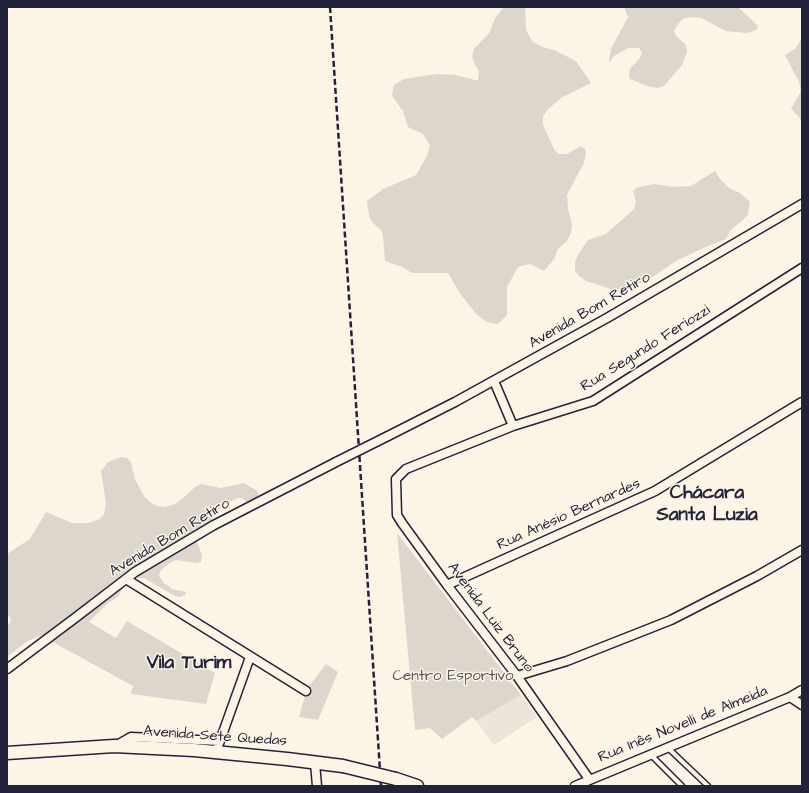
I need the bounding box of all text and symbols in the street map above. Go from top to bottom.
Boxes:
street label: Avenida Bom Retiro [526,269,654,353]
street label: Rua Segundo Feriozzi [578,302,714,396]
street label: Rua Anésio Bernardes [494,475,644,555]
district label: Chácara Santa Luzia [656,483,758,527]
street label: Avenida Bom Retiro [107,495,233,581]
street label: Avenida Luiz Bruno [443,560,537,676]
district label: Vila Turim [147,653,231,675]
park label: Centro Esportivo [392,668,514,686]
street label: Rua Inês Novelli de Almeida [596,683,770,767]
street label: Avenida Sete Quedas [143,723,287,751]

